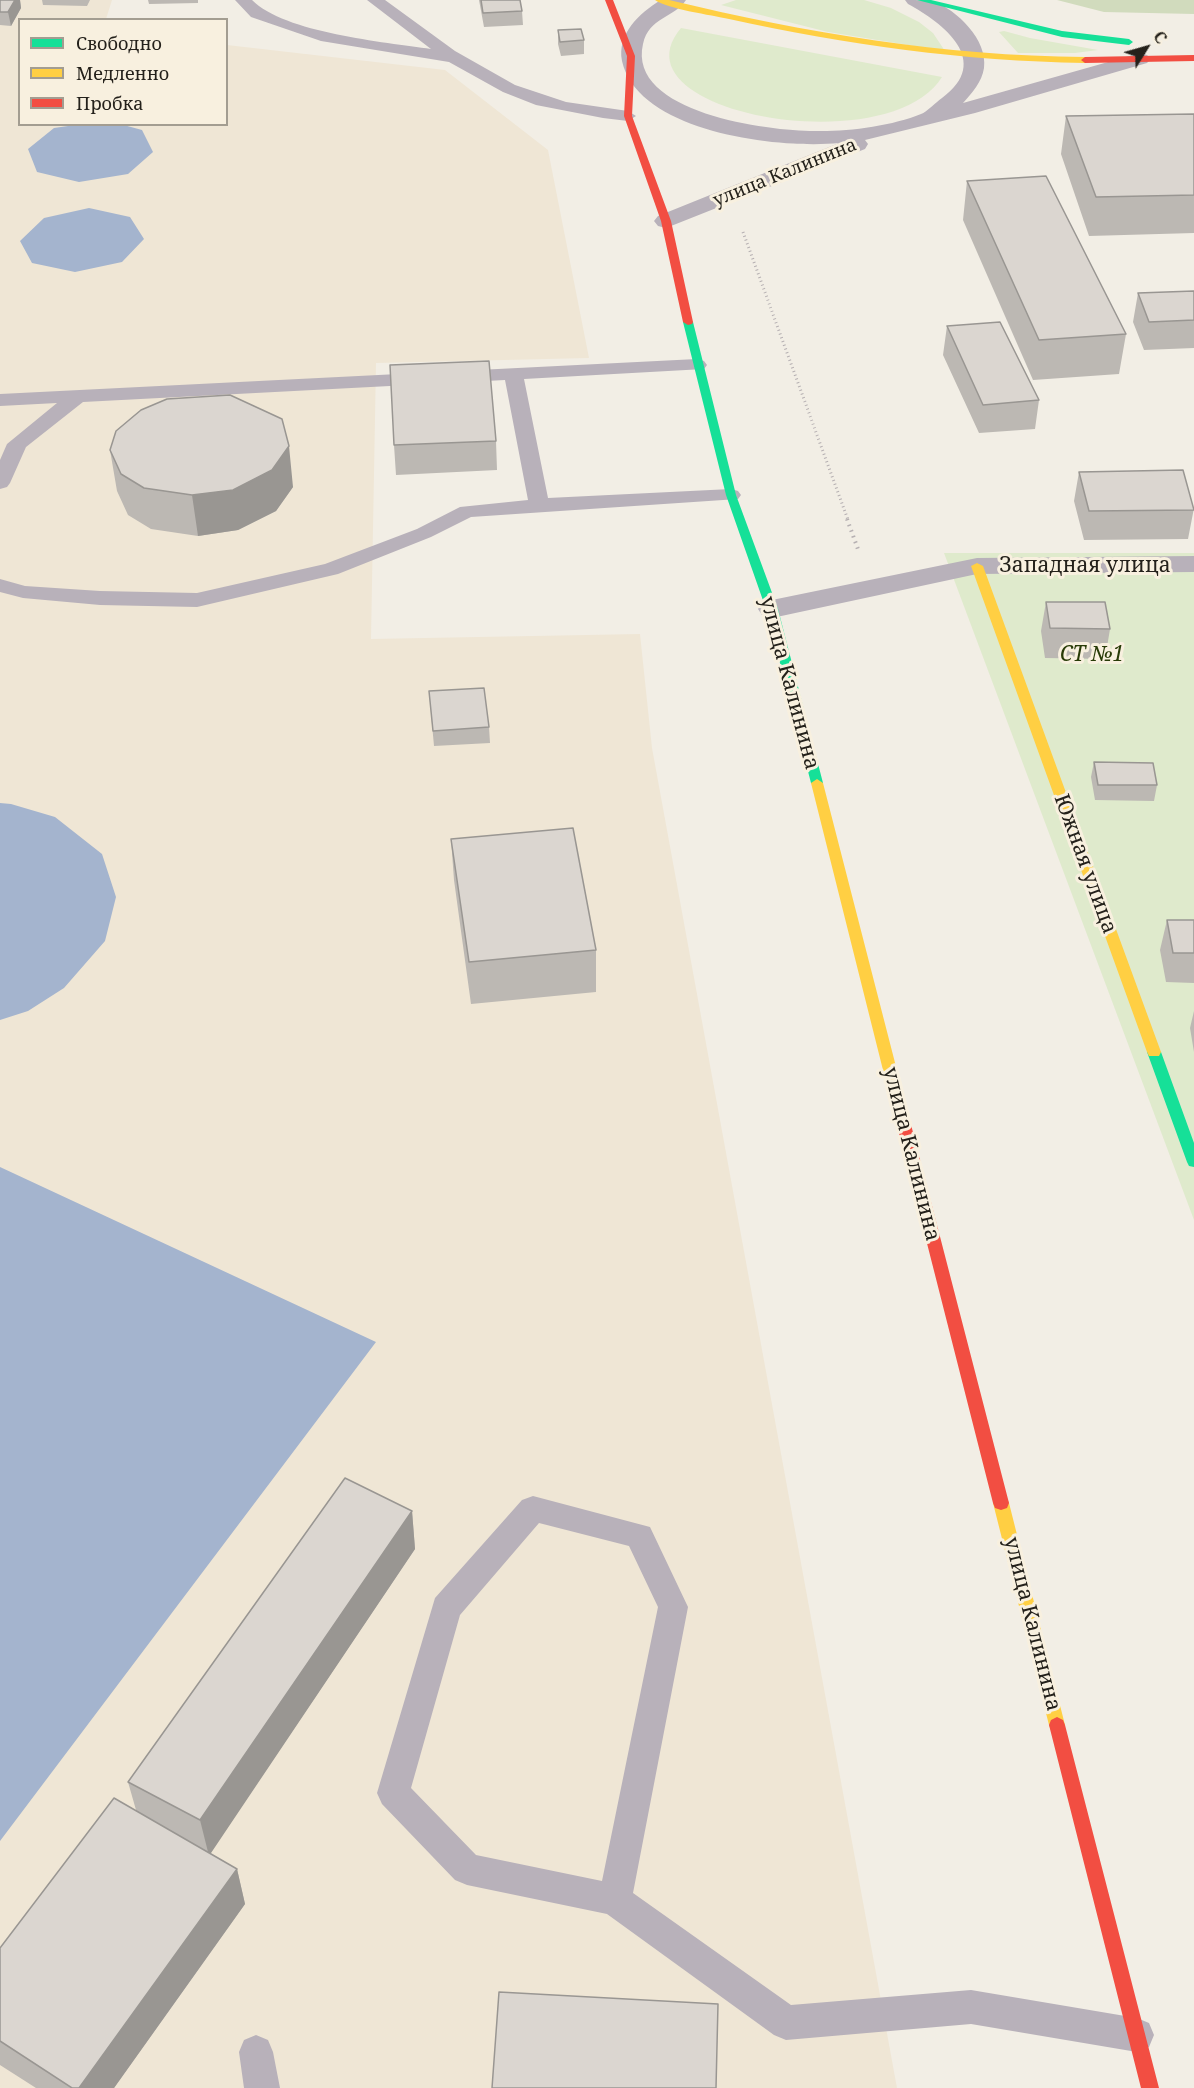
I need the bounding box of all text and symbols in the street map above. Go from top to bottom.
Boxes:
legend [18,18,228,126]
north arrow [1116,18,1176,78]
text: С [1148,26,1172,48]
text: Свободно [76,31,162,55]
text: Медленно [76,61,169,85]
text: Пробка [76,91,143,115]
street label: улица Калинина [710,134,860,212]
street label: Западная улица [999,553,1171,579]
street label: улица Калинина [754,594,824,772]
park label: СТ №1 [1060,642,1124,668]
street label: Южная улица [1048,791,1122,937]
street label: улица Калинина [877,1064,945,1244]
street label: улица Калинина [998,1534,1066,1714]

